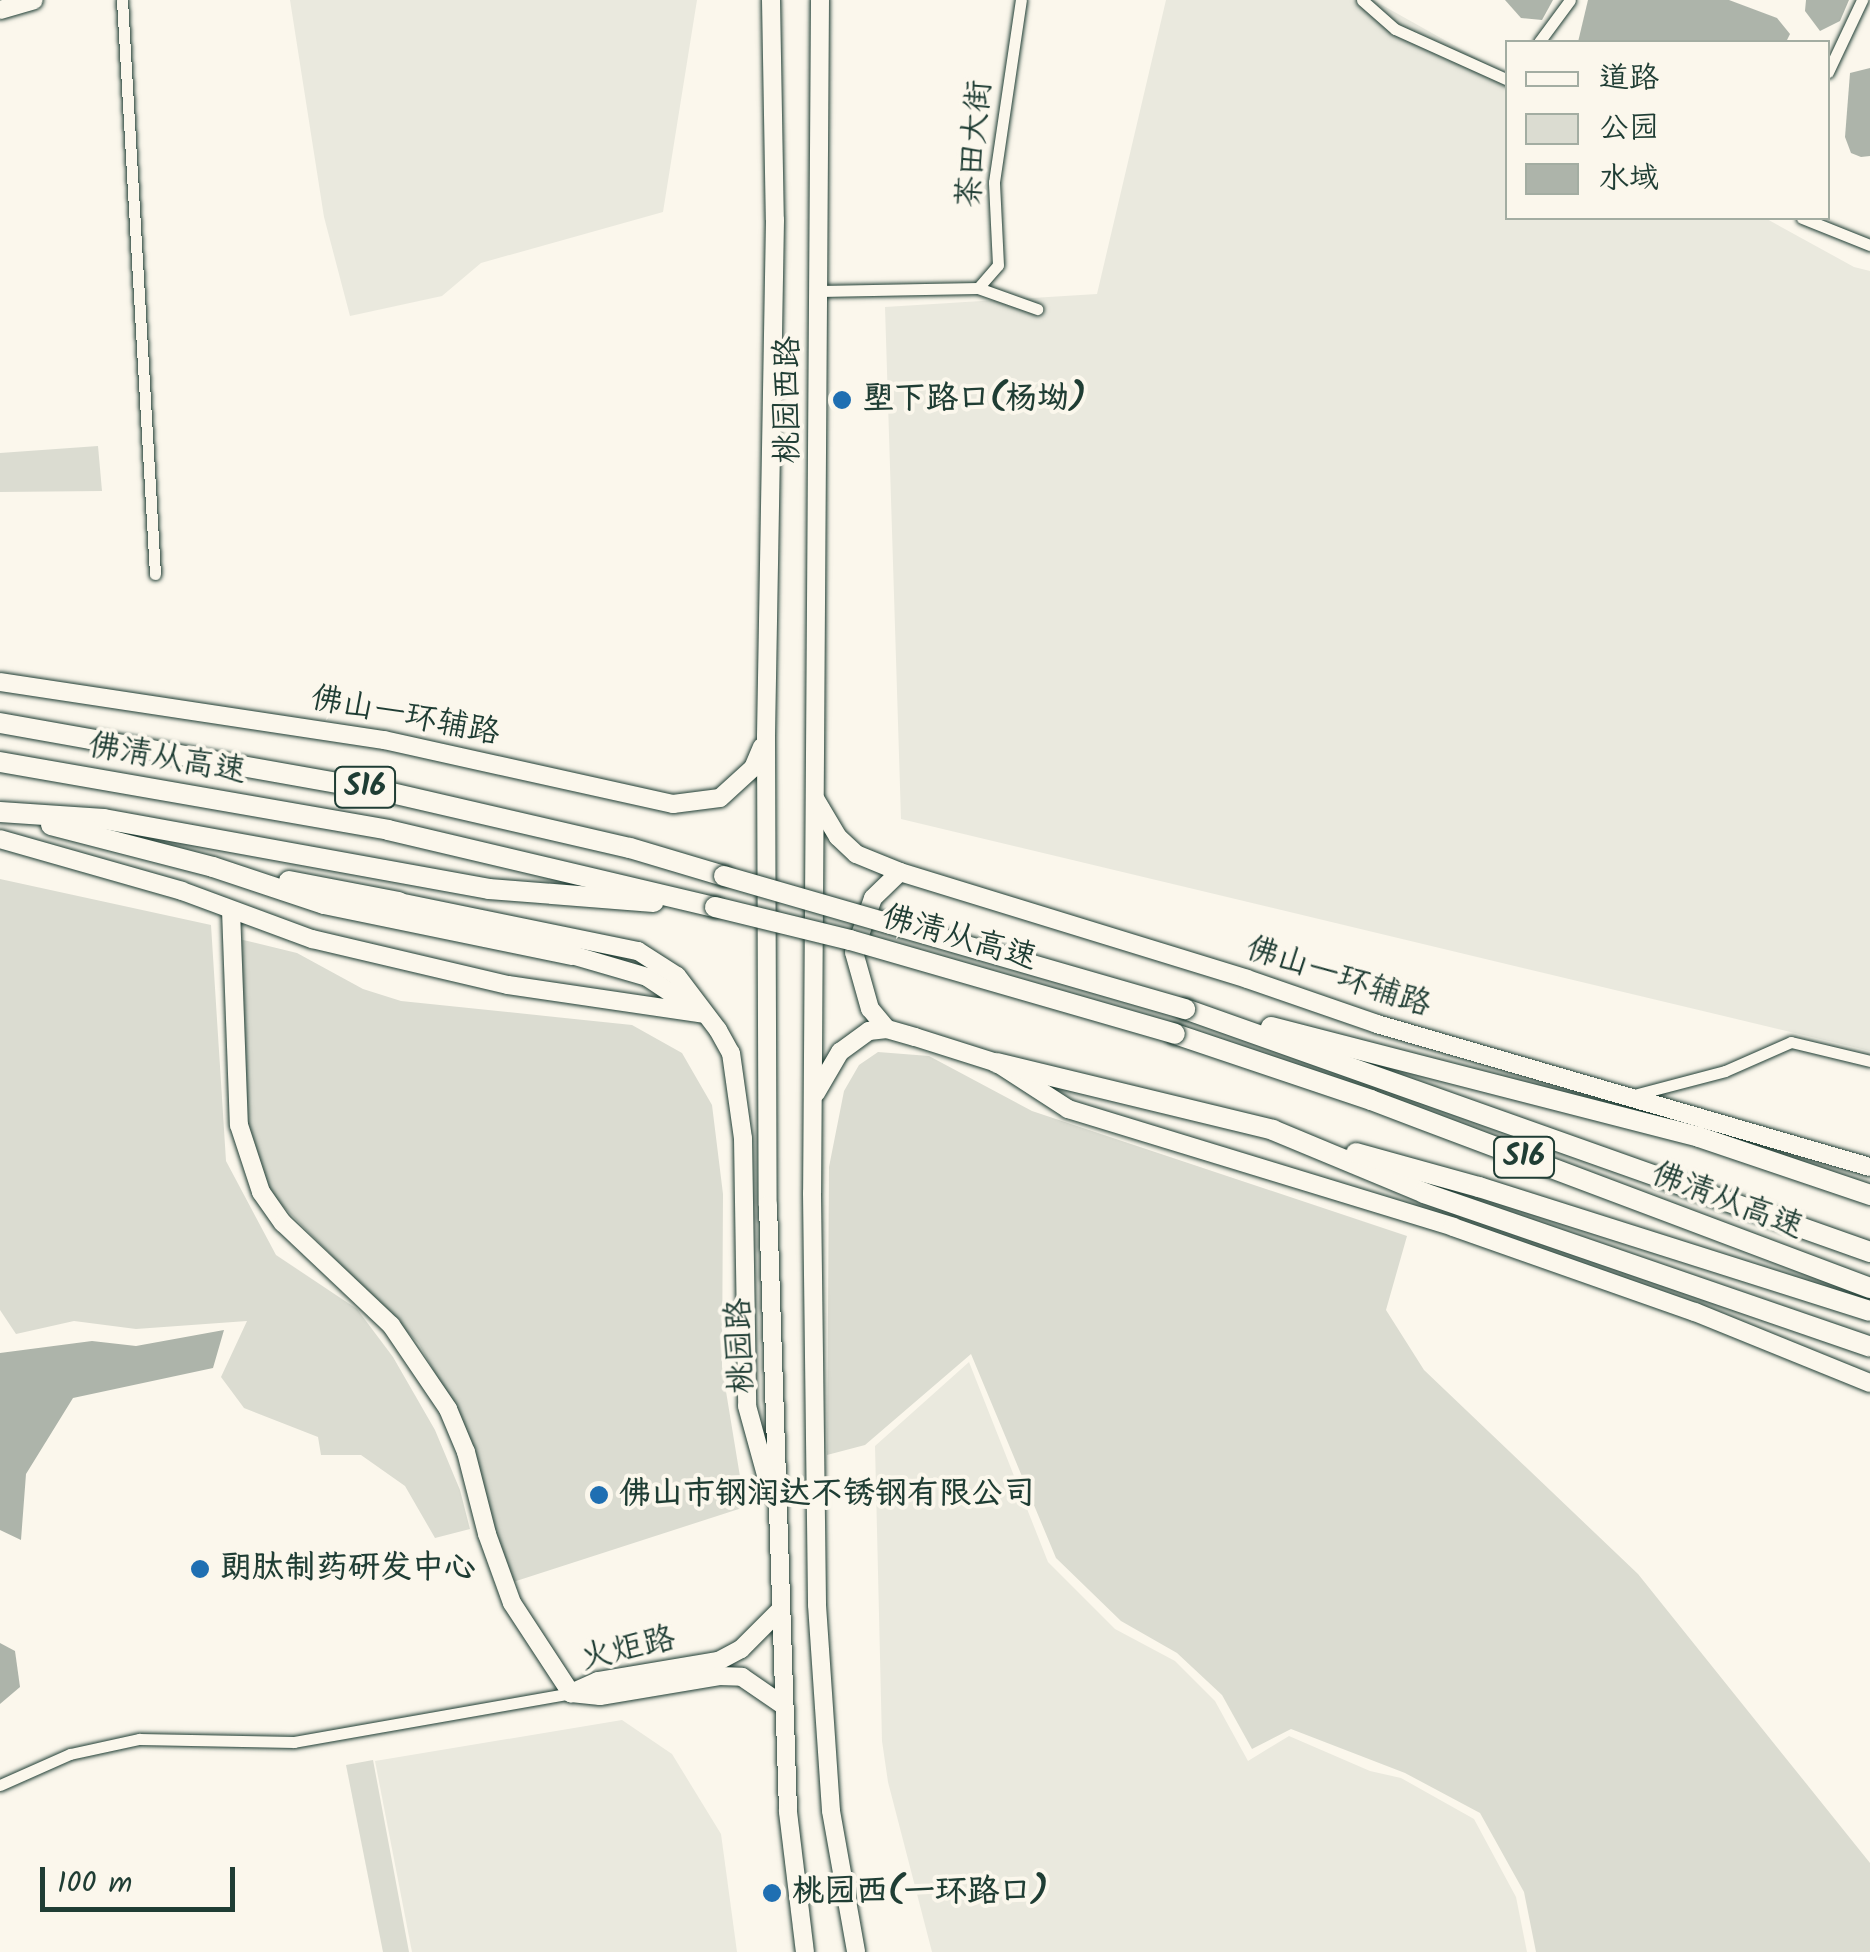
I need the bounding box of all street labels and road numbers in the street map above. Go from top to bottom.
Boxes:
street label: 茶田大街 [951,79,1001,209]
street label: 桃园西路 [770,336,808,464]
street label: 佛山一环辅路 [307,680,503,754]
street label: 佛清从高速 [85,727,249,793]
road number: S16 [332,762,398,812]
street label: 佛清从高速 [877,898,1041,980]
street label: 佛山一环辅路 [1241,930,1435,1026]
road number: S16 [1492,1132,1556,1182]
street label: 佛清从高速 [1645,1155,1809,1249]
street label: 桃园路 [721,1297,763,1395]
street label: 火炬路 [577,1620,679,1680]

